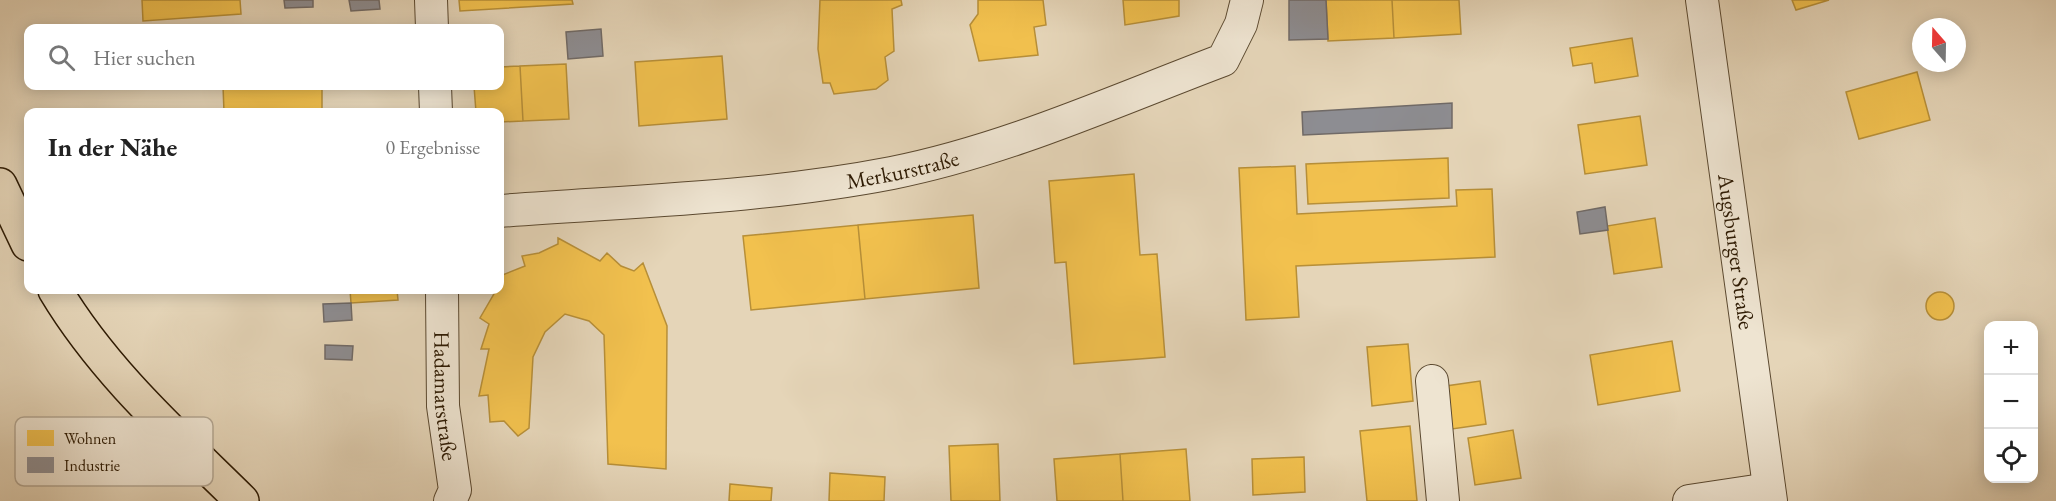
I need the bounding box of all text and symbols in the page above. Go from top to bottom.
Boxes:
north arrow [1912,18,1966,72]
search box [24,24,504,90]
icon: search [45,41,78,74]
text: Hier suchen [93,43,196,72]
text: In der Nähe [48,130,177,164]
text: 0 Ergebnisse [385,134,480,160]
street label: Merkurstraße [844,143,963,195]
street label: Augsburger Straße [1711,171,1762,332]
map controls [1984,321,2038,483]
button: + [1984,321,2038,375]
street label: Hadamarstraße [428,331,465,463]
button: − [1984,375,2038,429]
legend [15,417,213,486]
text: Wohnen [64,428,117,449]
button: locate [1984,429,2038,483]
text: Industrie [64,455,120,476]

